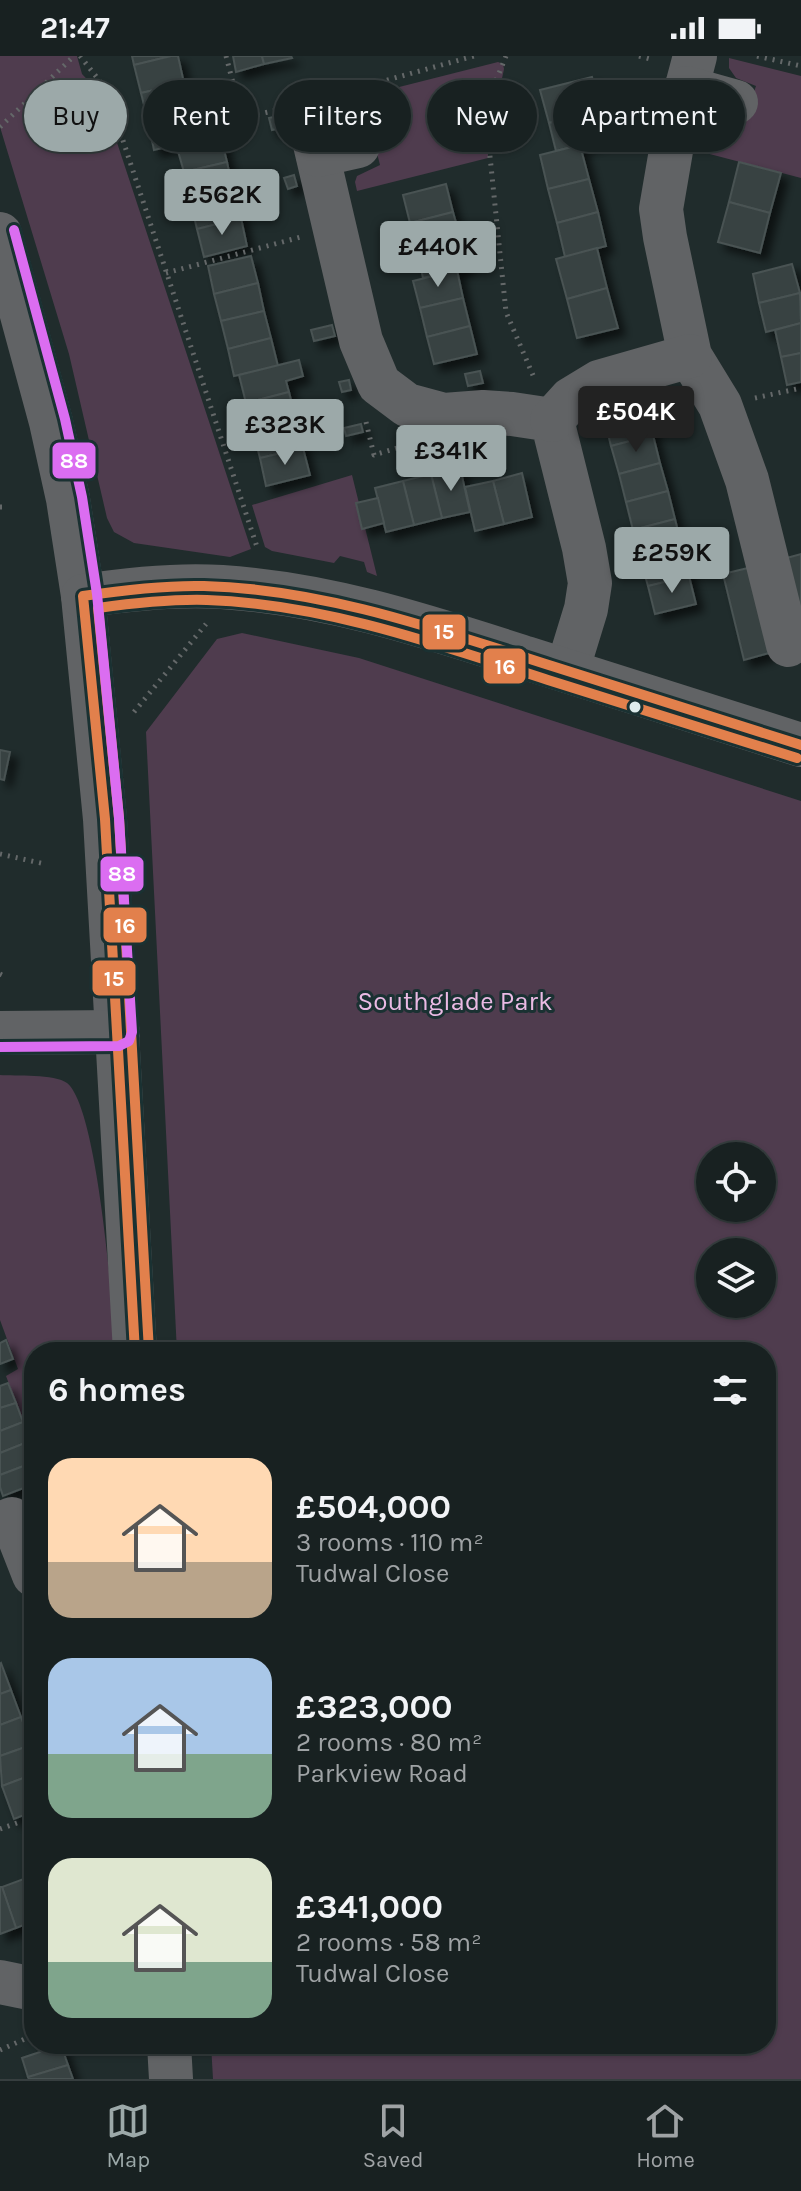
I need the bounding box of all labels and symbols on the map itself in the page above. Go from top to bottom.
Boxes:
pin: £562K [166,169,278,237]
pin: £440K [382,221,494,289]
pin: £504K [580,386,692,454]
pin: £323K [229,399,341,467]
pin: £341K [395,425,507,493]
line badge: 88 [51,441,97,480]
text: 88 [60,448,88,474]
pin: £259K [616,527,728,595]
line badge: 15 [421,613,467,651]
text: 15 [434,619,454,645]
line badge: 16 [482,647,527,685]
text: 16 [494,654,516,680]
unlabelled marker [627,699,643,715]
line badge: 88 [99,855,145,893]
text: 88 [108,861,136,887]
line badge: 16 [102,906,148,944]
text: 16 [114,913,136,939]
line badge: 15 [91,959,137,997]
text: 15 [104,966,124,992]
park label: Southglade Park [357,986,553,1017]

